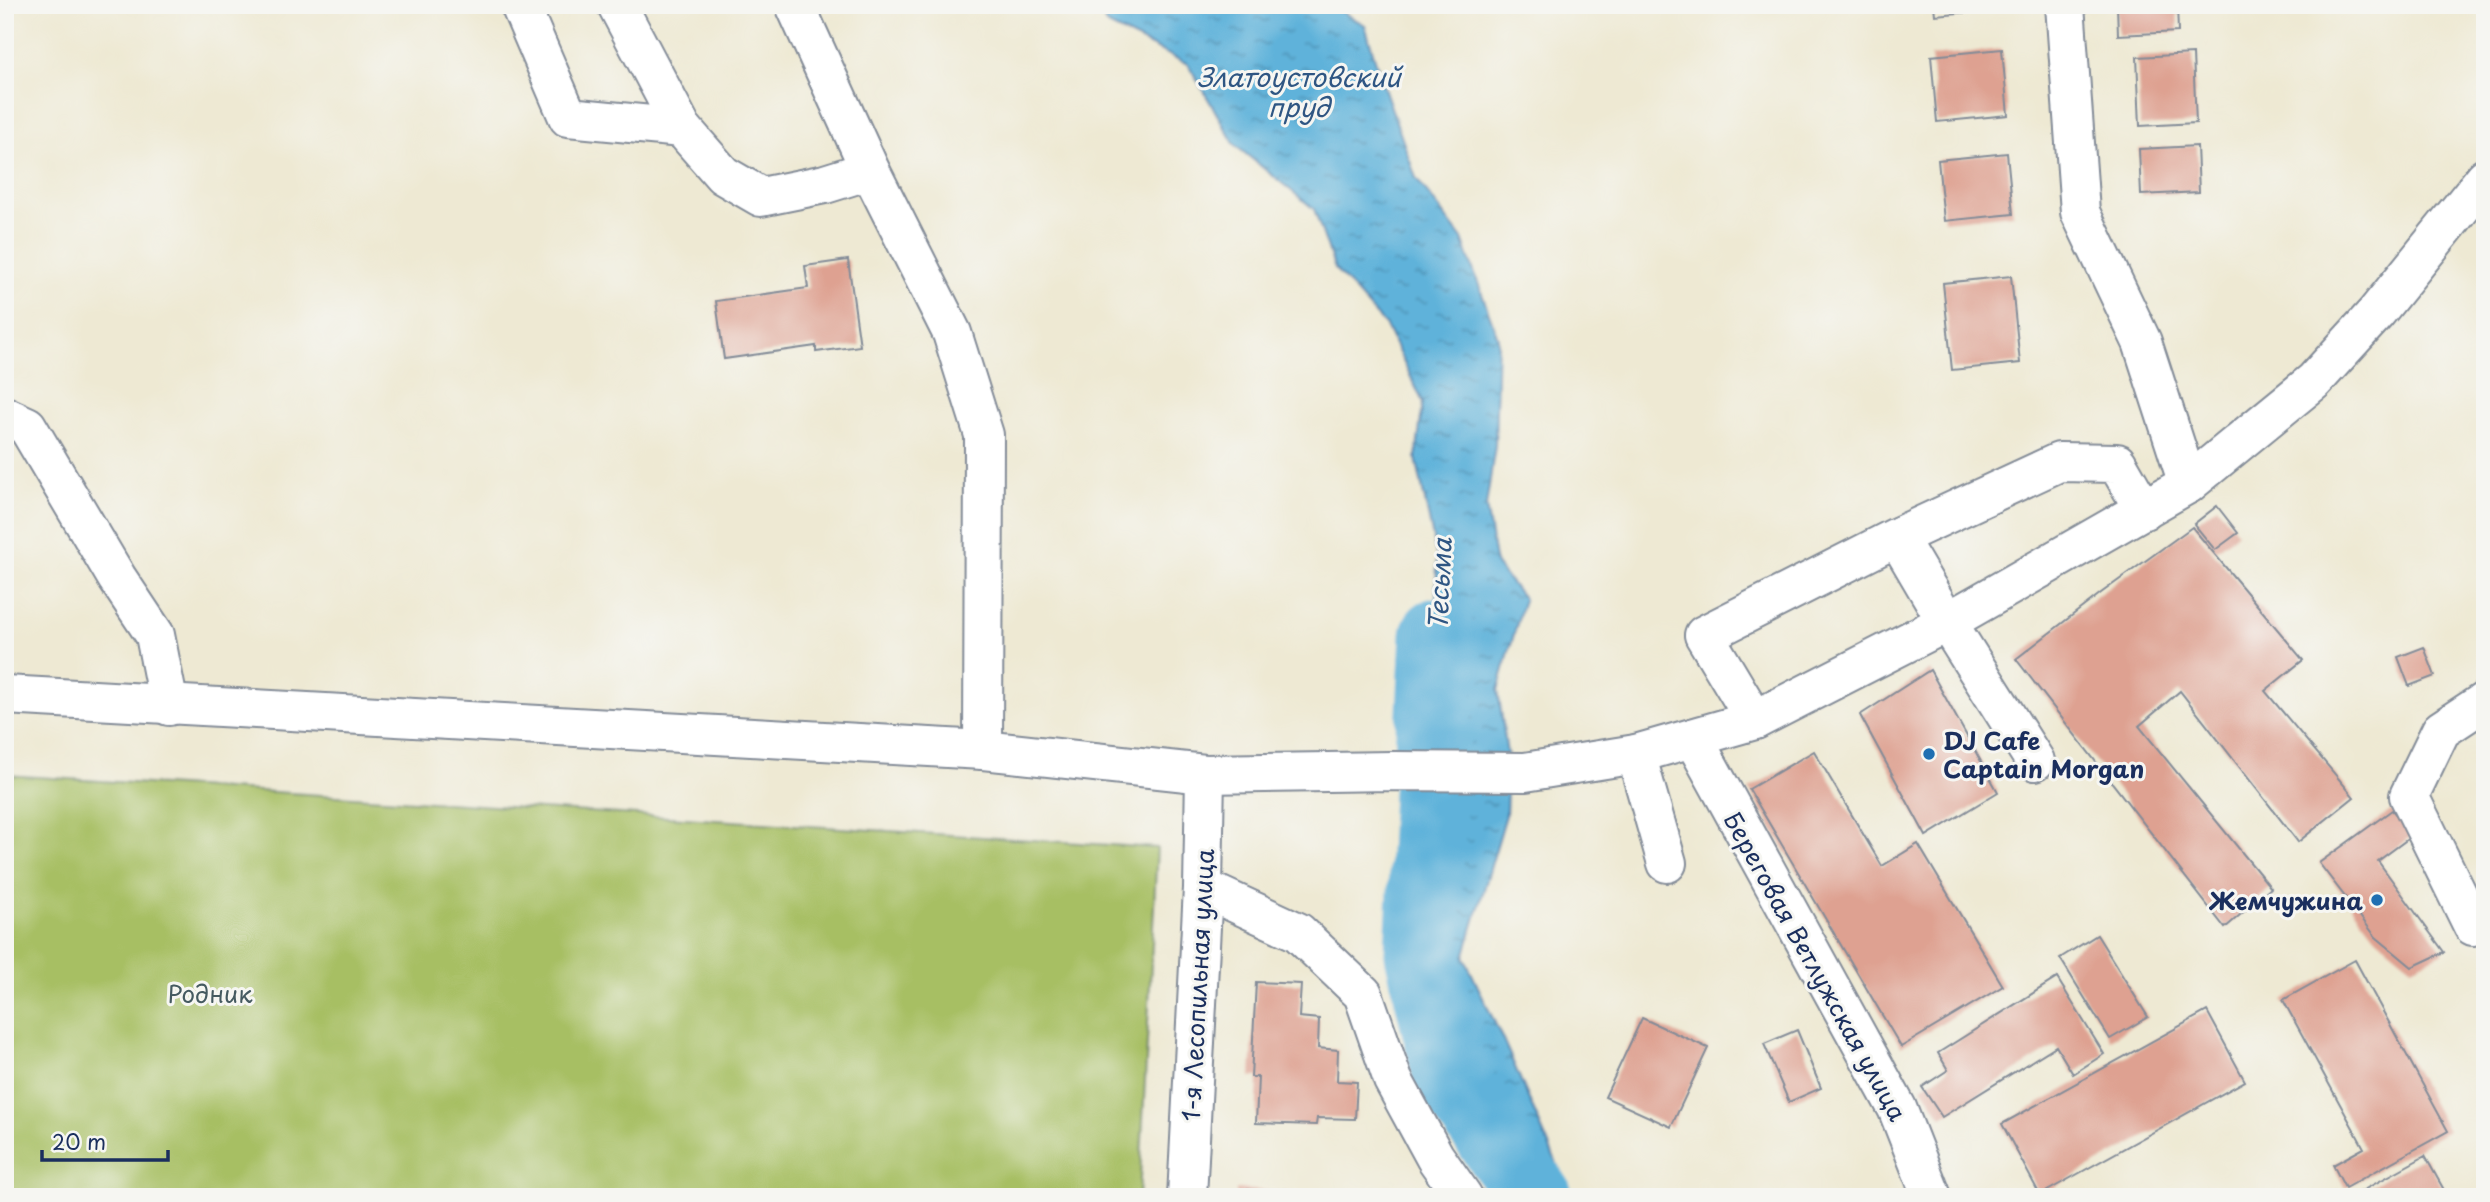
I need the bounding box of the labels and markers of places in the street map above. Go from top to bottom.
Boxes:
place label: DJ Cafe Captain Morgan [1943,722,2144,786]
marker: DJ Cafe Captain Morgan [1921,746,1937,762]
place label: Жемчужина [2208,882,2363,918]
marker: Жемчужина [2369,892,2385,908]

